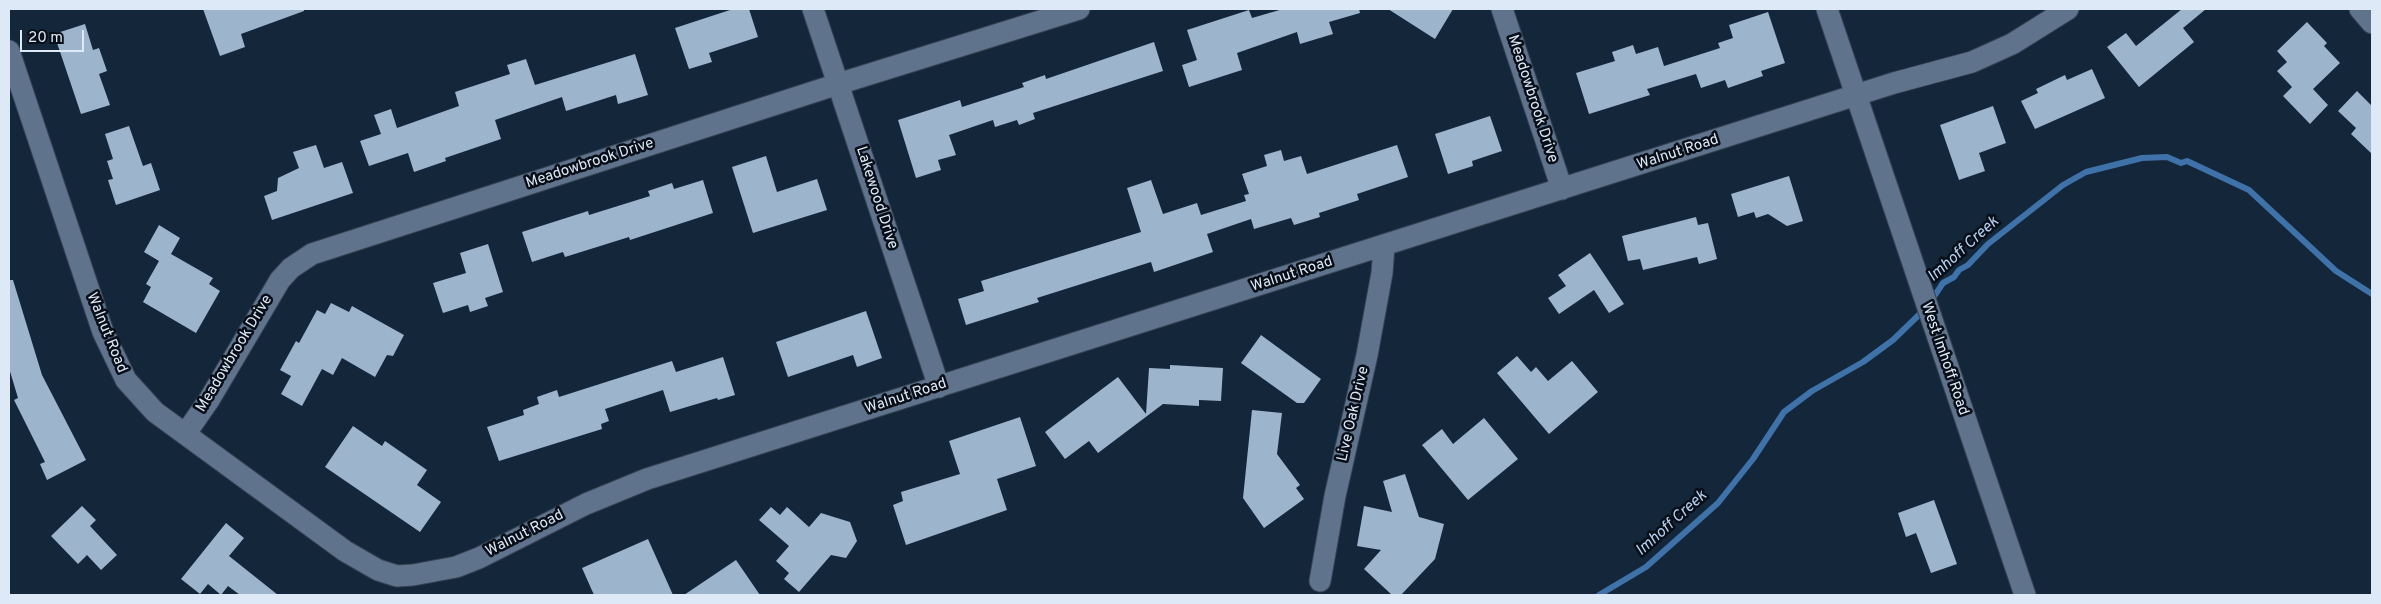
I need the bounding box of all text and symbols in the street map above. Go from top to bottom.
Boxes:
scale bar [22,20,86,52]
text: 20 m [28,29,63,48]
street label: Meadowbrook Drive [1503,33,1561,165]
street label: Walnut Road [1635,131,1721,175]
street label: Meadowbrook Drive [524,135,656,193]
street label: Lakewood Drive [851,144,901,252]
water label: Imhoff Creek [1925,213,2003,287]
street label: Walnut Road [1249,253,1335,297]
street label: Walnut Road [82,290,130,376]
street label: Meadowbrook Drive [193,292,277,416]
street label: West Imhoff Road [1916,300,1972,418]
street label: Live Oak Drive [1334,365,1374,463]
street label: Walnut Road [863,375,949,419]
water label: Imhoff Creek [1633,487,1711,561]
street label: Walnut Road [483,507,567,561]

